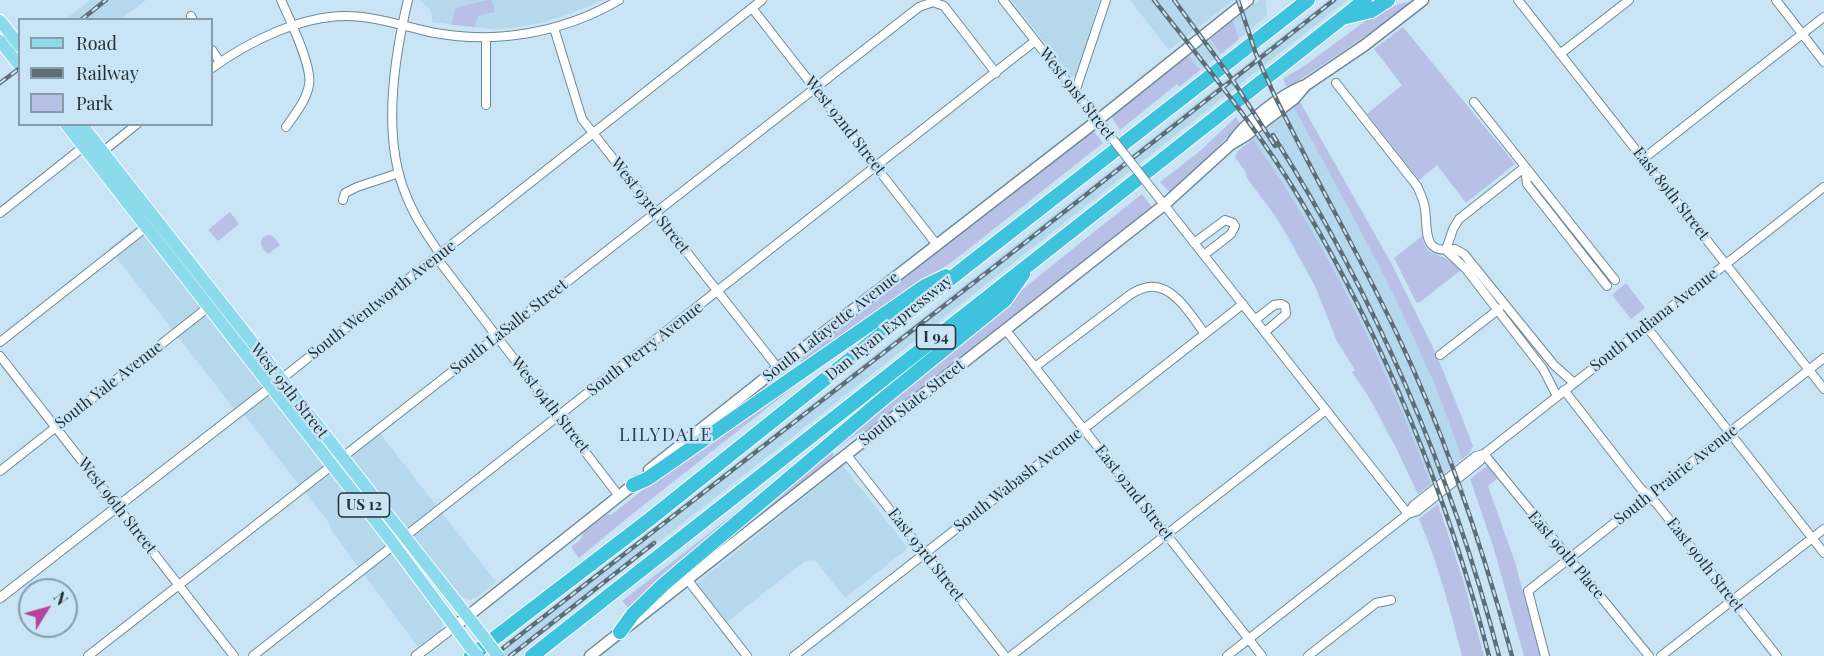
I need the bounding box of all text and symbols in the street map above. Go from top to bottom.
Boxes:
legend [18,18,213,126]
text: Road [76,31,117,55]
street label: West 91st Street [1035,44,1119,144]
text: Railway [76,61,139,85]
street label: West 92nd Street [801,73,889,179]
text: Park [76,91,113,115]
street label: East 89th Street [1629,144,1713,244]
street label: West 93rd Street [607,154,693,258]
street label: South Wentworth Avenue [304,236,460,364]
street label: South Indiana Avenue [1586,264,1722,376]
street label: South Lafayette Avenue [759,268,903,386]
street label: Dan Ryan Expressway [822,271,956,385]
street label: South LaSalle Street [446,275,572,379]
street label: South Perry Avenue [583,298,707,400]
road number: I 94 [916,325,956,349]
street label: South Yale Avenue [51,337,167,433]
street label: West 95th Street [246,340,332,442]
street label: West 94th Street [507,353,593,457]
street label: South State Street [855,356,969,450]
street label: South Prairie Avenue [1610,421,1742,529]
district label: LILYDALE [619,424,713,446]
street label: South Wabash Avenue [950,424,1086,536]
street label: East 92nd Street [1091,441,1177,545]
street label: West 96th Street [74,454,160,558]
road number: US 12 [338,493,389,517]
street label: East 93rd Street [884,505,968,605]
street label: East 90th Place [1524,507,1608,603]
street label: East 90th Street [1662,514,1748,616]
north arrow [18,578,78,638]
text: N [49,587,73,609]

